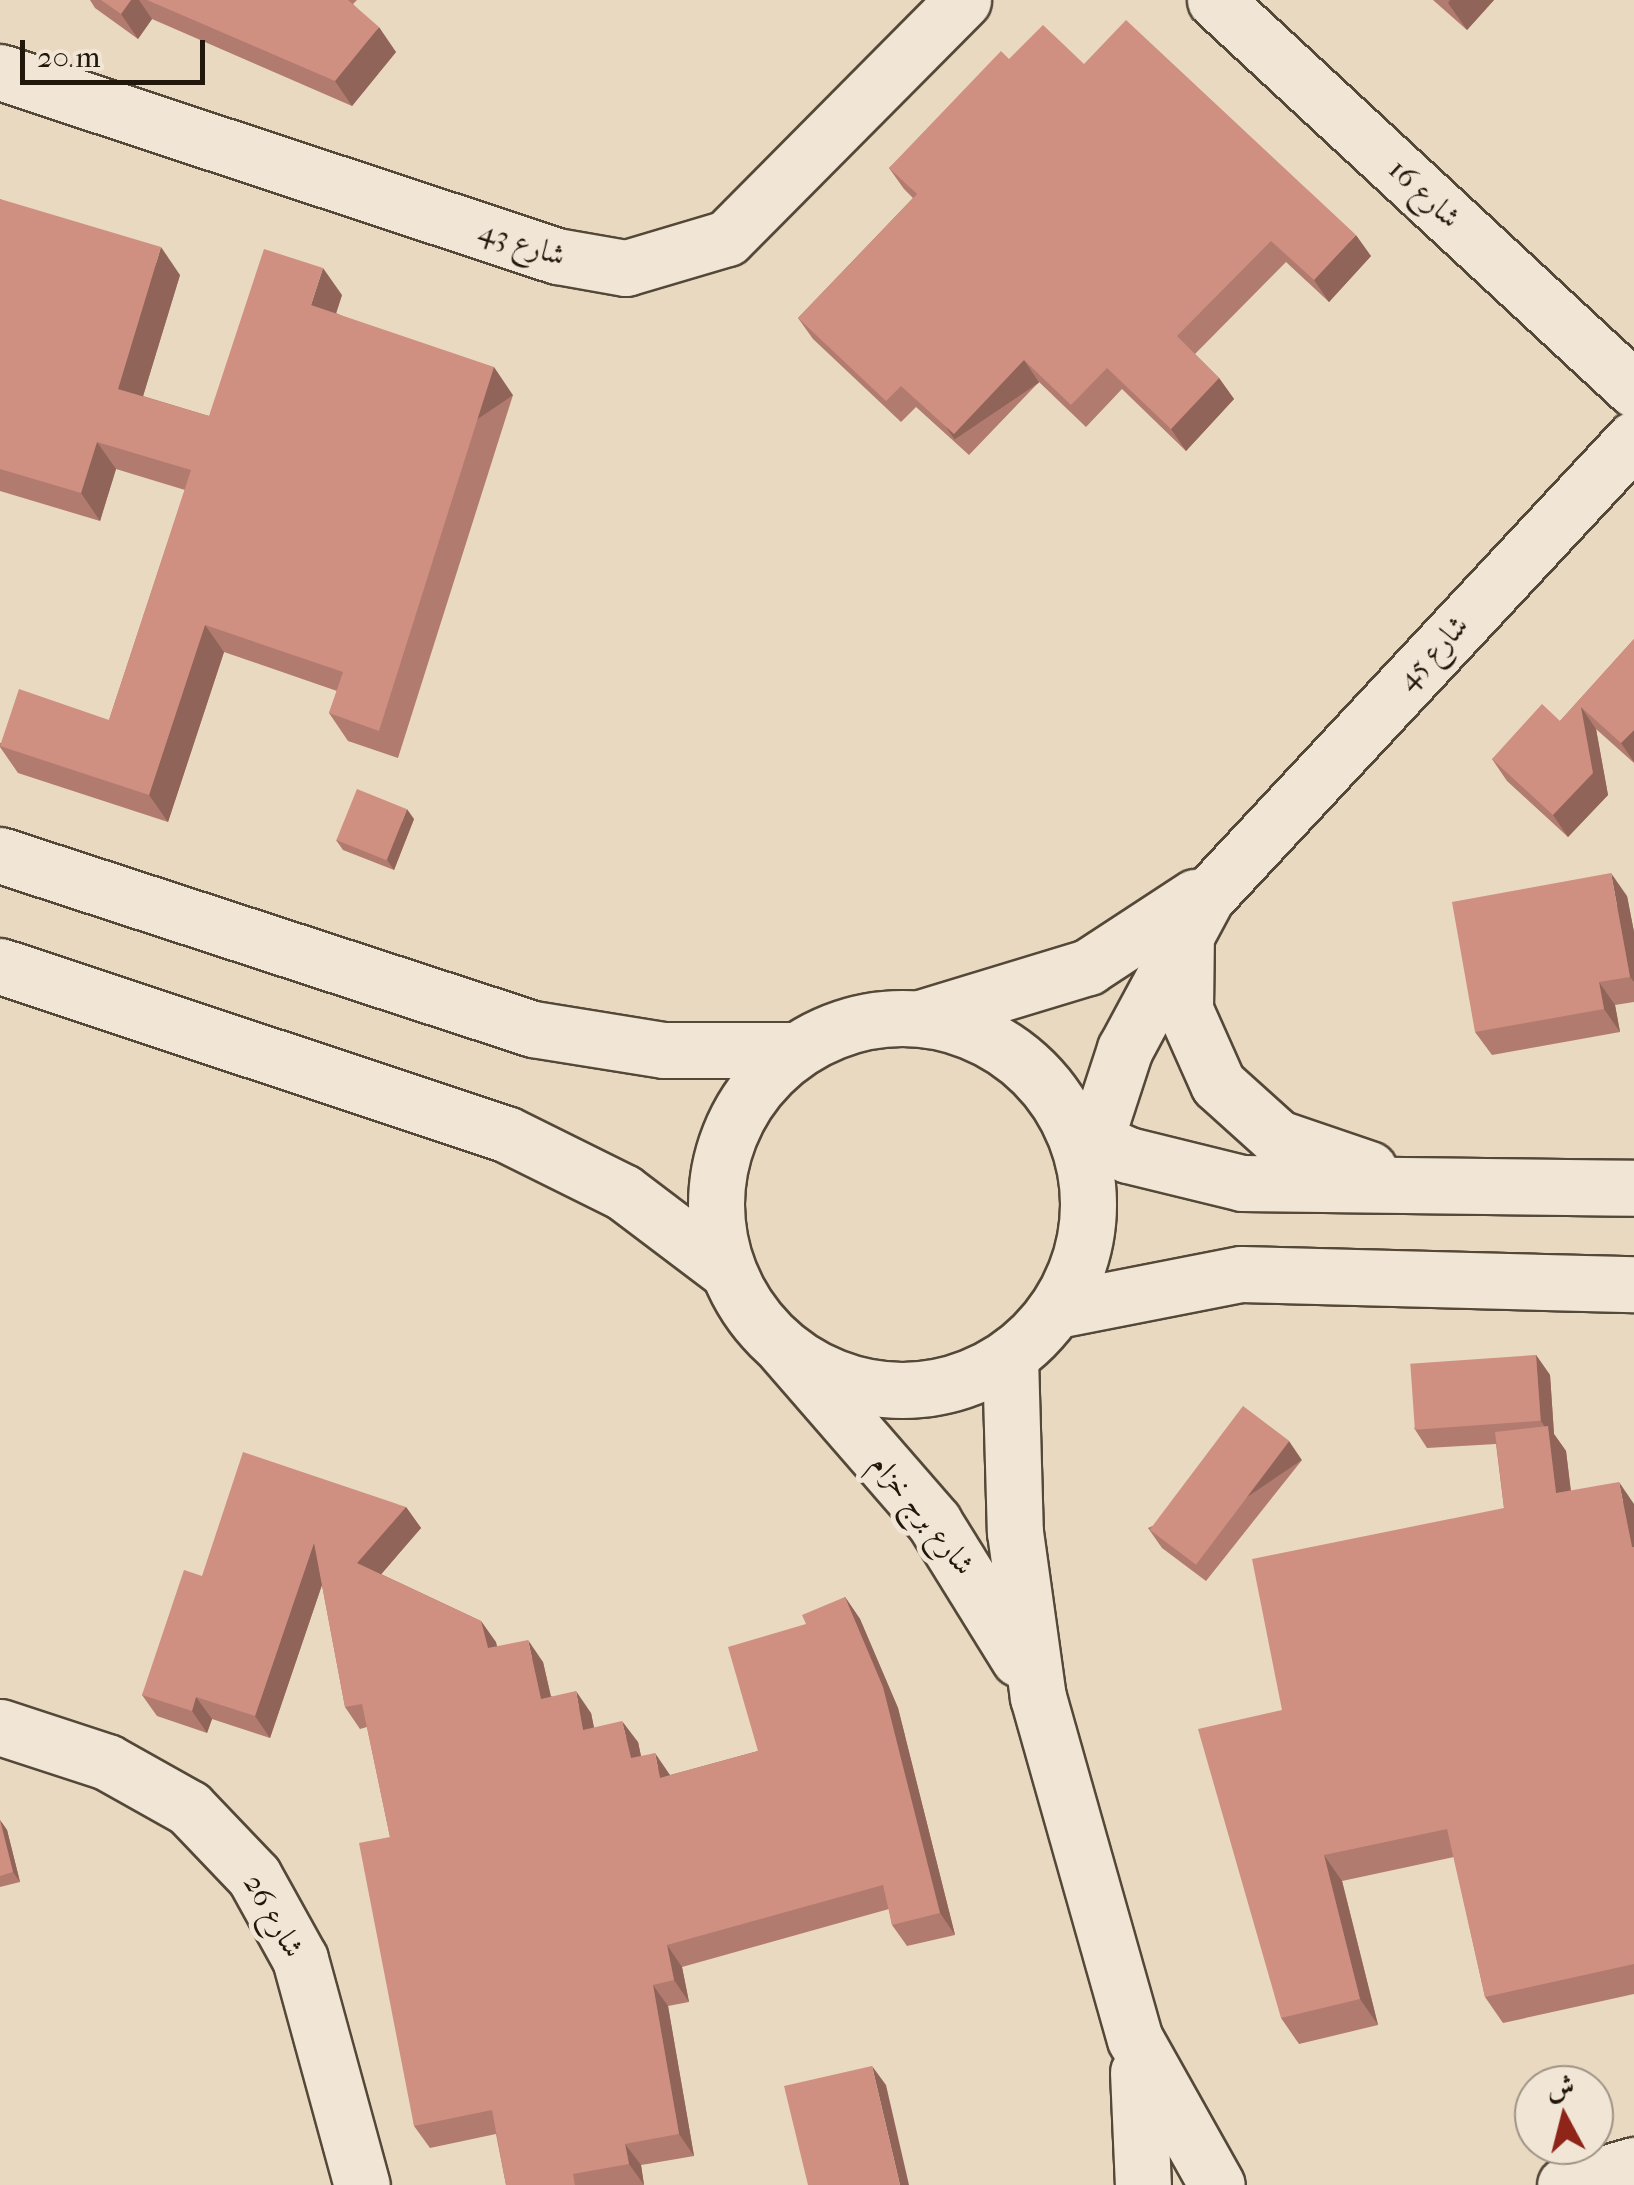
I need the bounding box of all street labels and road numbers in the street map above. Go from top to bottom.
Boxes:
street label: شارع 16 [1381,152,1467,236]
street label: شارع 43 [474,213,570,275]
street label: شارع 45 [1390,608,1476,698]
street label: شارع برج خزام [862,1447,982,1583]
street label: شارع 26 [235,1868,311,1964]

